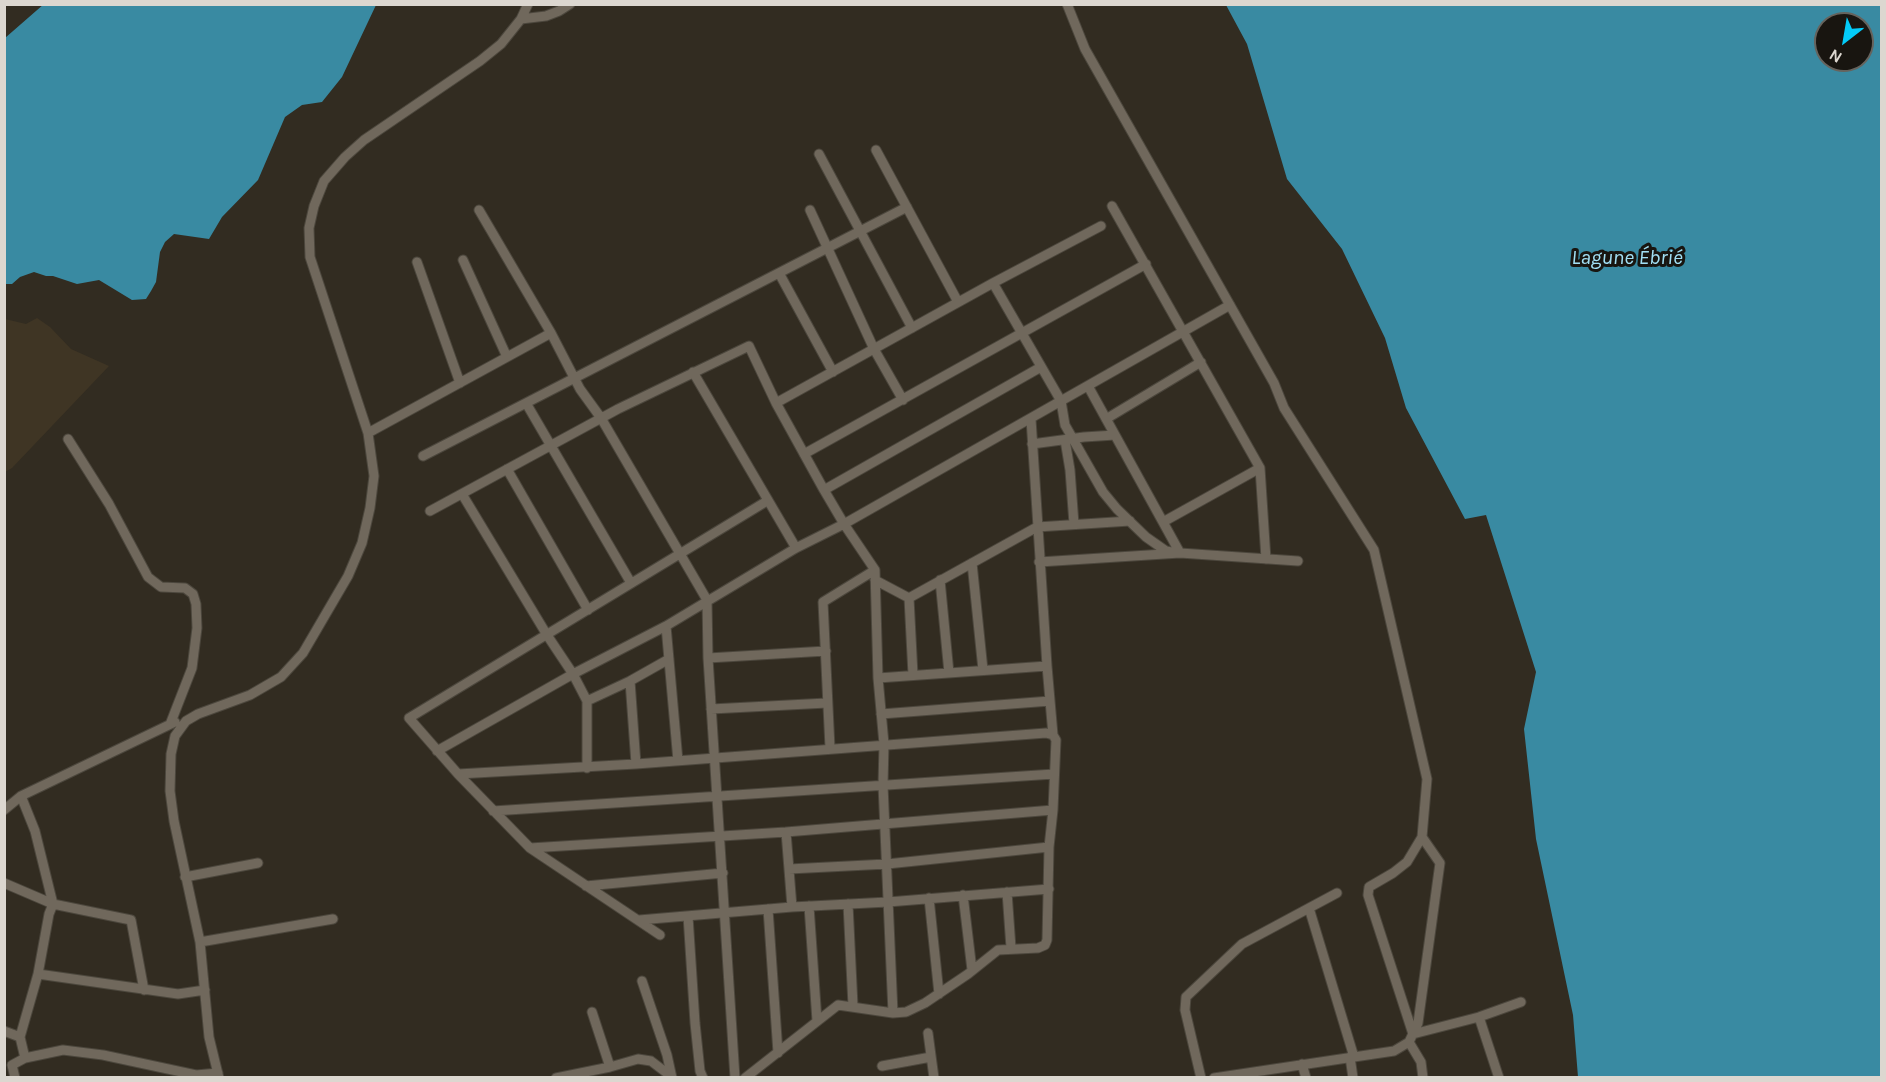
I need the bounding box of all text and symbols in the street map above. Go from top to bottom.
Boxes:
north arrow [1814,12,1874,72]
text: N [1826,45,1845,67]
water label: Lagune Ébrié [1571,245,1683,271]

